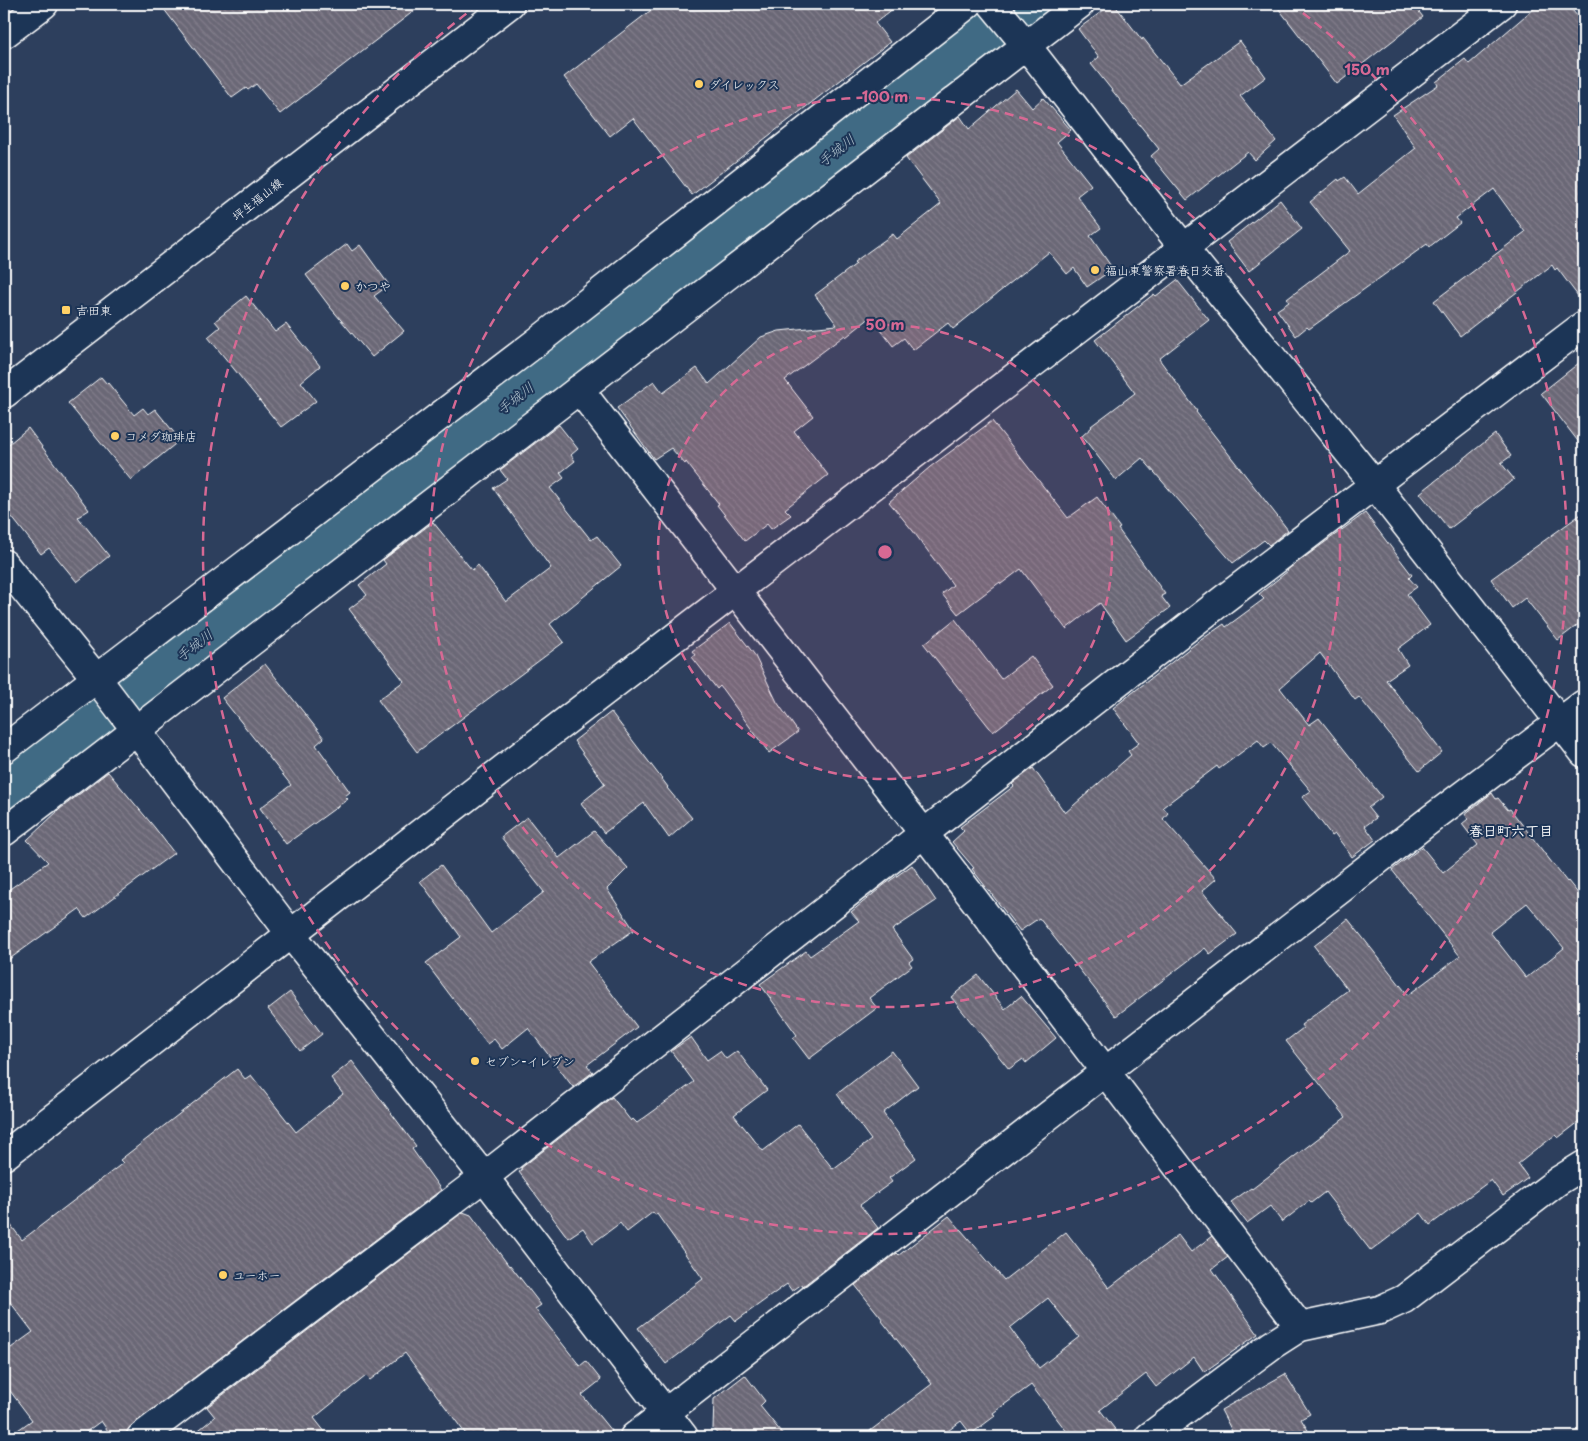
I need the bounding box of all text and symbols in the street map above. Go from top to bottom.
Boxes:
text: 150 m [1344,57,1390,80]
place label: ダイレックス [709,75,780,93]
marker: ダイレックス [693,78,705,90]
text: 100 m [862,84,908,107]
water label: 手城川 [813,129,859,171]
street label: 坪生福山線 [228,173,286,225]
place label: 福山東警察署春日交番 [1105,261,1225,279]
marker: 福山東警察署春日交番 [1089,264,1101,276]
place label: かつや [355,277,391,295]
marker: かつや [339,280,351,292]
place label: 吉田東 [76,301,112,319]
marker: 吉田東 [60,304,72,316]
text: 50 m [866,312,904,335]
water label: 手城川 [492,377,538,419]
place label: コメダ珈琲店 [125,427,197,445]
marker: コメダ珈琲店 [109,430,121,442]
centre of rings [876,543,894,561]
water label: 手城川 [171,624,217,666]
district label: 春日町六丁目 [1469,820,1553,841]
place label: セブン-イレブン [485,1052,575,1070]
marker: セブン-イレブン [469,1055,481,1067]
place label: ユーホー [233,1266,281,1284]
marker: ユーホー [217,1269,229,1281]

